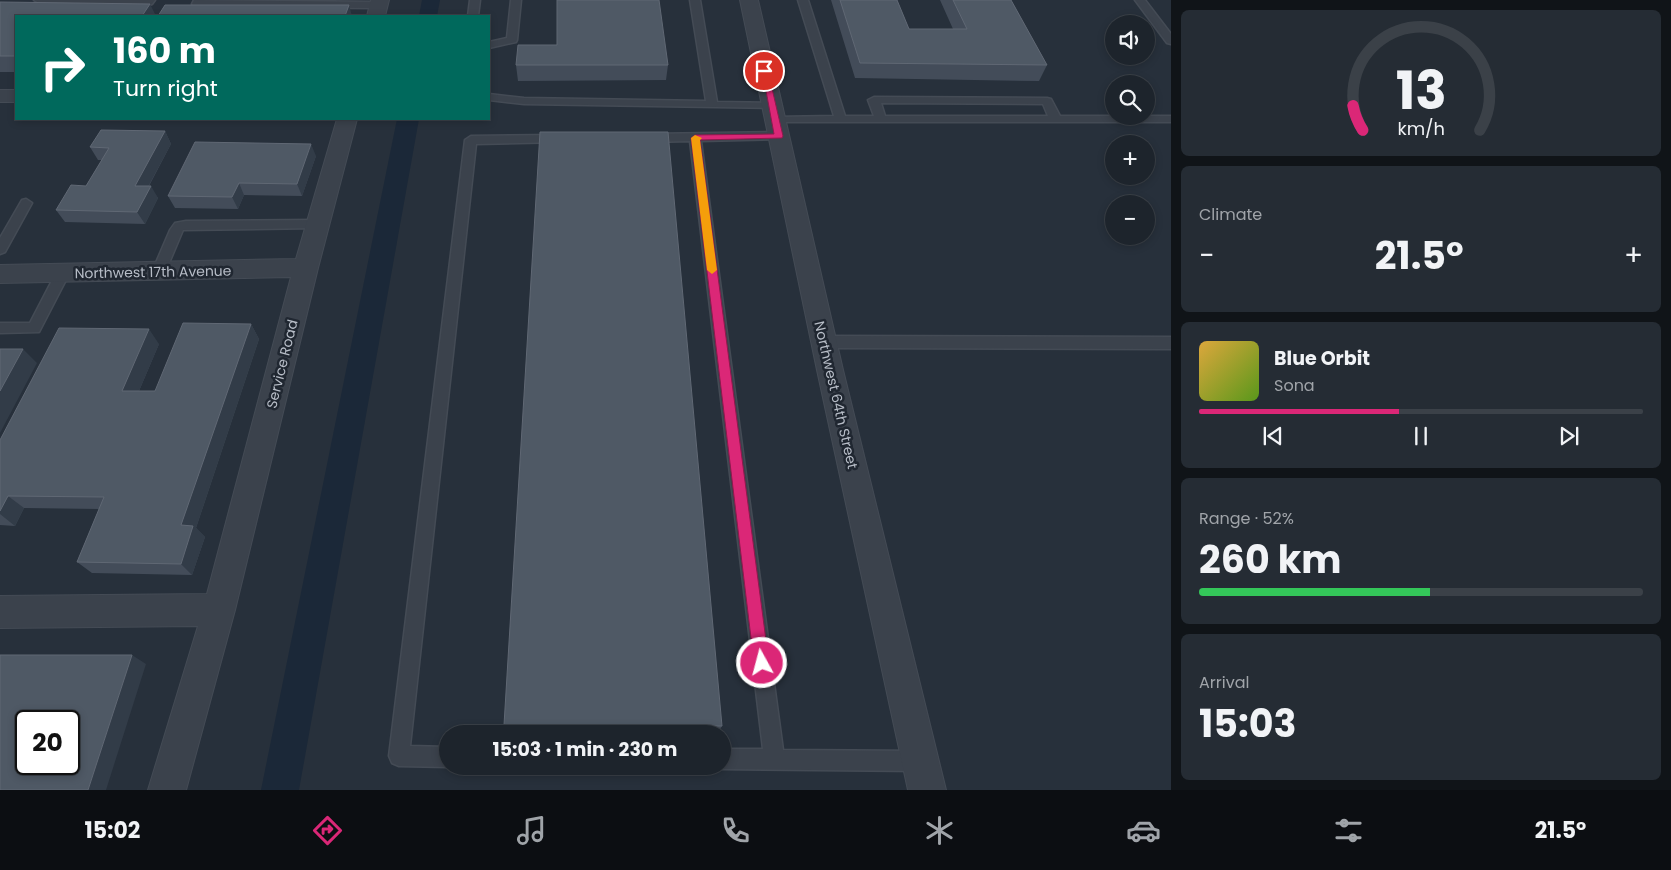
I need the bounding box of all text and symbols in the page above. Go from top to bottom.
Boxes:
map controls [1105,15,1155,245]
button: sound [1105,15,1155,65]
text: 160 m [113,26,216,75]
icon: right [30,35,95,100]
pin [743,50,785,92]
text: 13 [1395,54,1447,127]
icon: arrive [750,57,778,85]
text: Turn right [113,73,218,104]
button: search [1105,75,1155,125]
text: km/h [1397,116,1445,141]
button: + [1105,135,1155,185]
button: − [1105,195,1155,245]
text: Climate [1199,203,1262,226]
text: 21.5° [1375,229,1464,282]
text: − [1199,236,1214,275]
text: + [1624,236,1643,275]
street label: Northwest 17th Avenue [74,261,232,283]
street label: Service Road [261,318,303,410]
street label: Northwest 64th Street [809,319,863,471]
text: Blue Orbit [1274,345,1370,372]
text: Sona [1274,374,1315,397]
icon: previous [1259,422,1287,450]
icon: pause [1407,422,1435,450]
icon: next [1555,422,1583,450]
text: Range · 52% [1199,507,1294,530]
text: 260 km [1199,533,1341,586]
position arrow [735,636,787,688]
text: Arrival [1199,671,1249,694]
text: 15:03 [1199,697,1297,750]
speed limit sign: 20 [15,710,80,775]
text: 15:03 · 1 min · 230 m [493,736,677,763]
icon: directions [310,813,345,848]
icon: music [514,813,549,848]
icon: phone [718,813,753,848]
icon: climate [922,813,957,848]
icon: car [1126,813,1161,848]
icon: filters [1331,813,1366,848]
text: 15:02 [85,815,140,846]
text: 21.5° [1535,815,1586,846]

